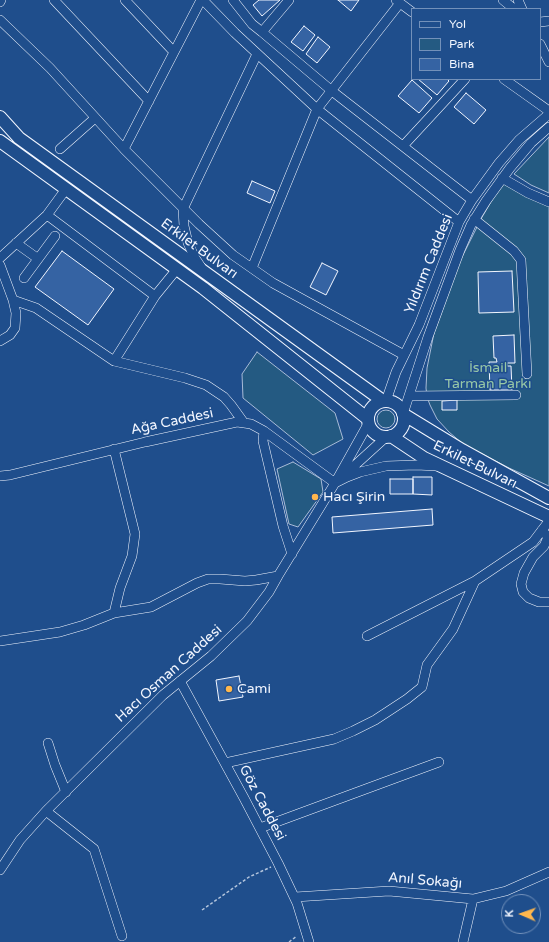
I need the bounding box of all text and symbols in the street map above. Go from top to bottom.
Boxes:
legend [411,8,541,80]
text: Yol [449,17,466,31]
text: Park [449,37,475,51]
text: Bina [449,57,474,71]
street label: Yıldırım Caddesi [401,212,457,316]
street label: Erkilet Bulvarı [157,215,241,283]
park label: İsmail Tarman Parkı [445,360,531,392]
street label: Ağa Caddesi [129,405,215,439]
street label: Erkilet Bulvarı [430,437,520,493]
place label: Hacı Şirin [323,489,385,505]
marker: Hacı Şirin [310,492,320,502]
street label: Hacı Osman Caddesi [112,622,226,726]
place label: Cami [237,681,271,697]
marker: Cami [224,684,234,694]
street label: Göz Caddesi [235,762,289,844]
street label: Anıl Sokağı [387,869,463,893]
north arrow [501,894,541,934]
text: K [503,910,516,918]

